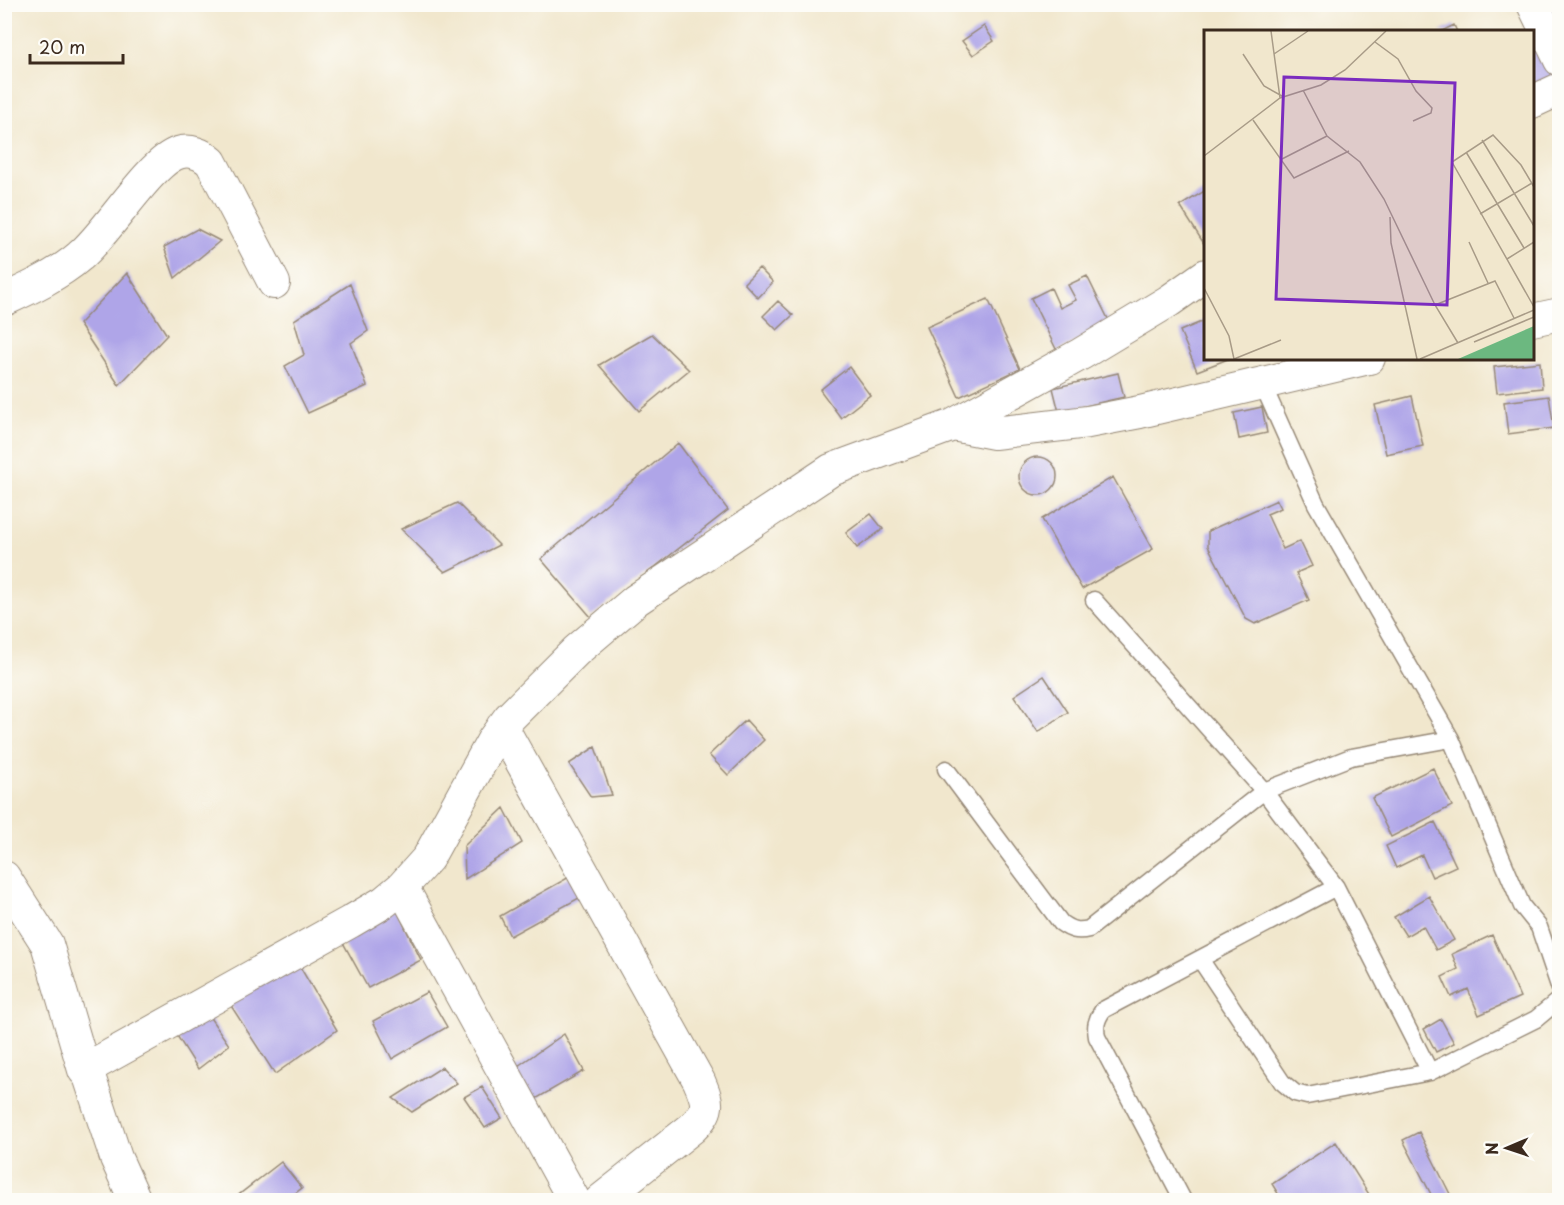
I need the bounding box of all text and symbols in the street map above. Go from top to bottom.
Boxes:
scale bar [30,27,123,65]
inset map [1204,30,1534,360]
text: 20 m [39,33,85,60]
north arrow [1477,1118,1537,1178]
text: N [1479,1142,1503,1155]

